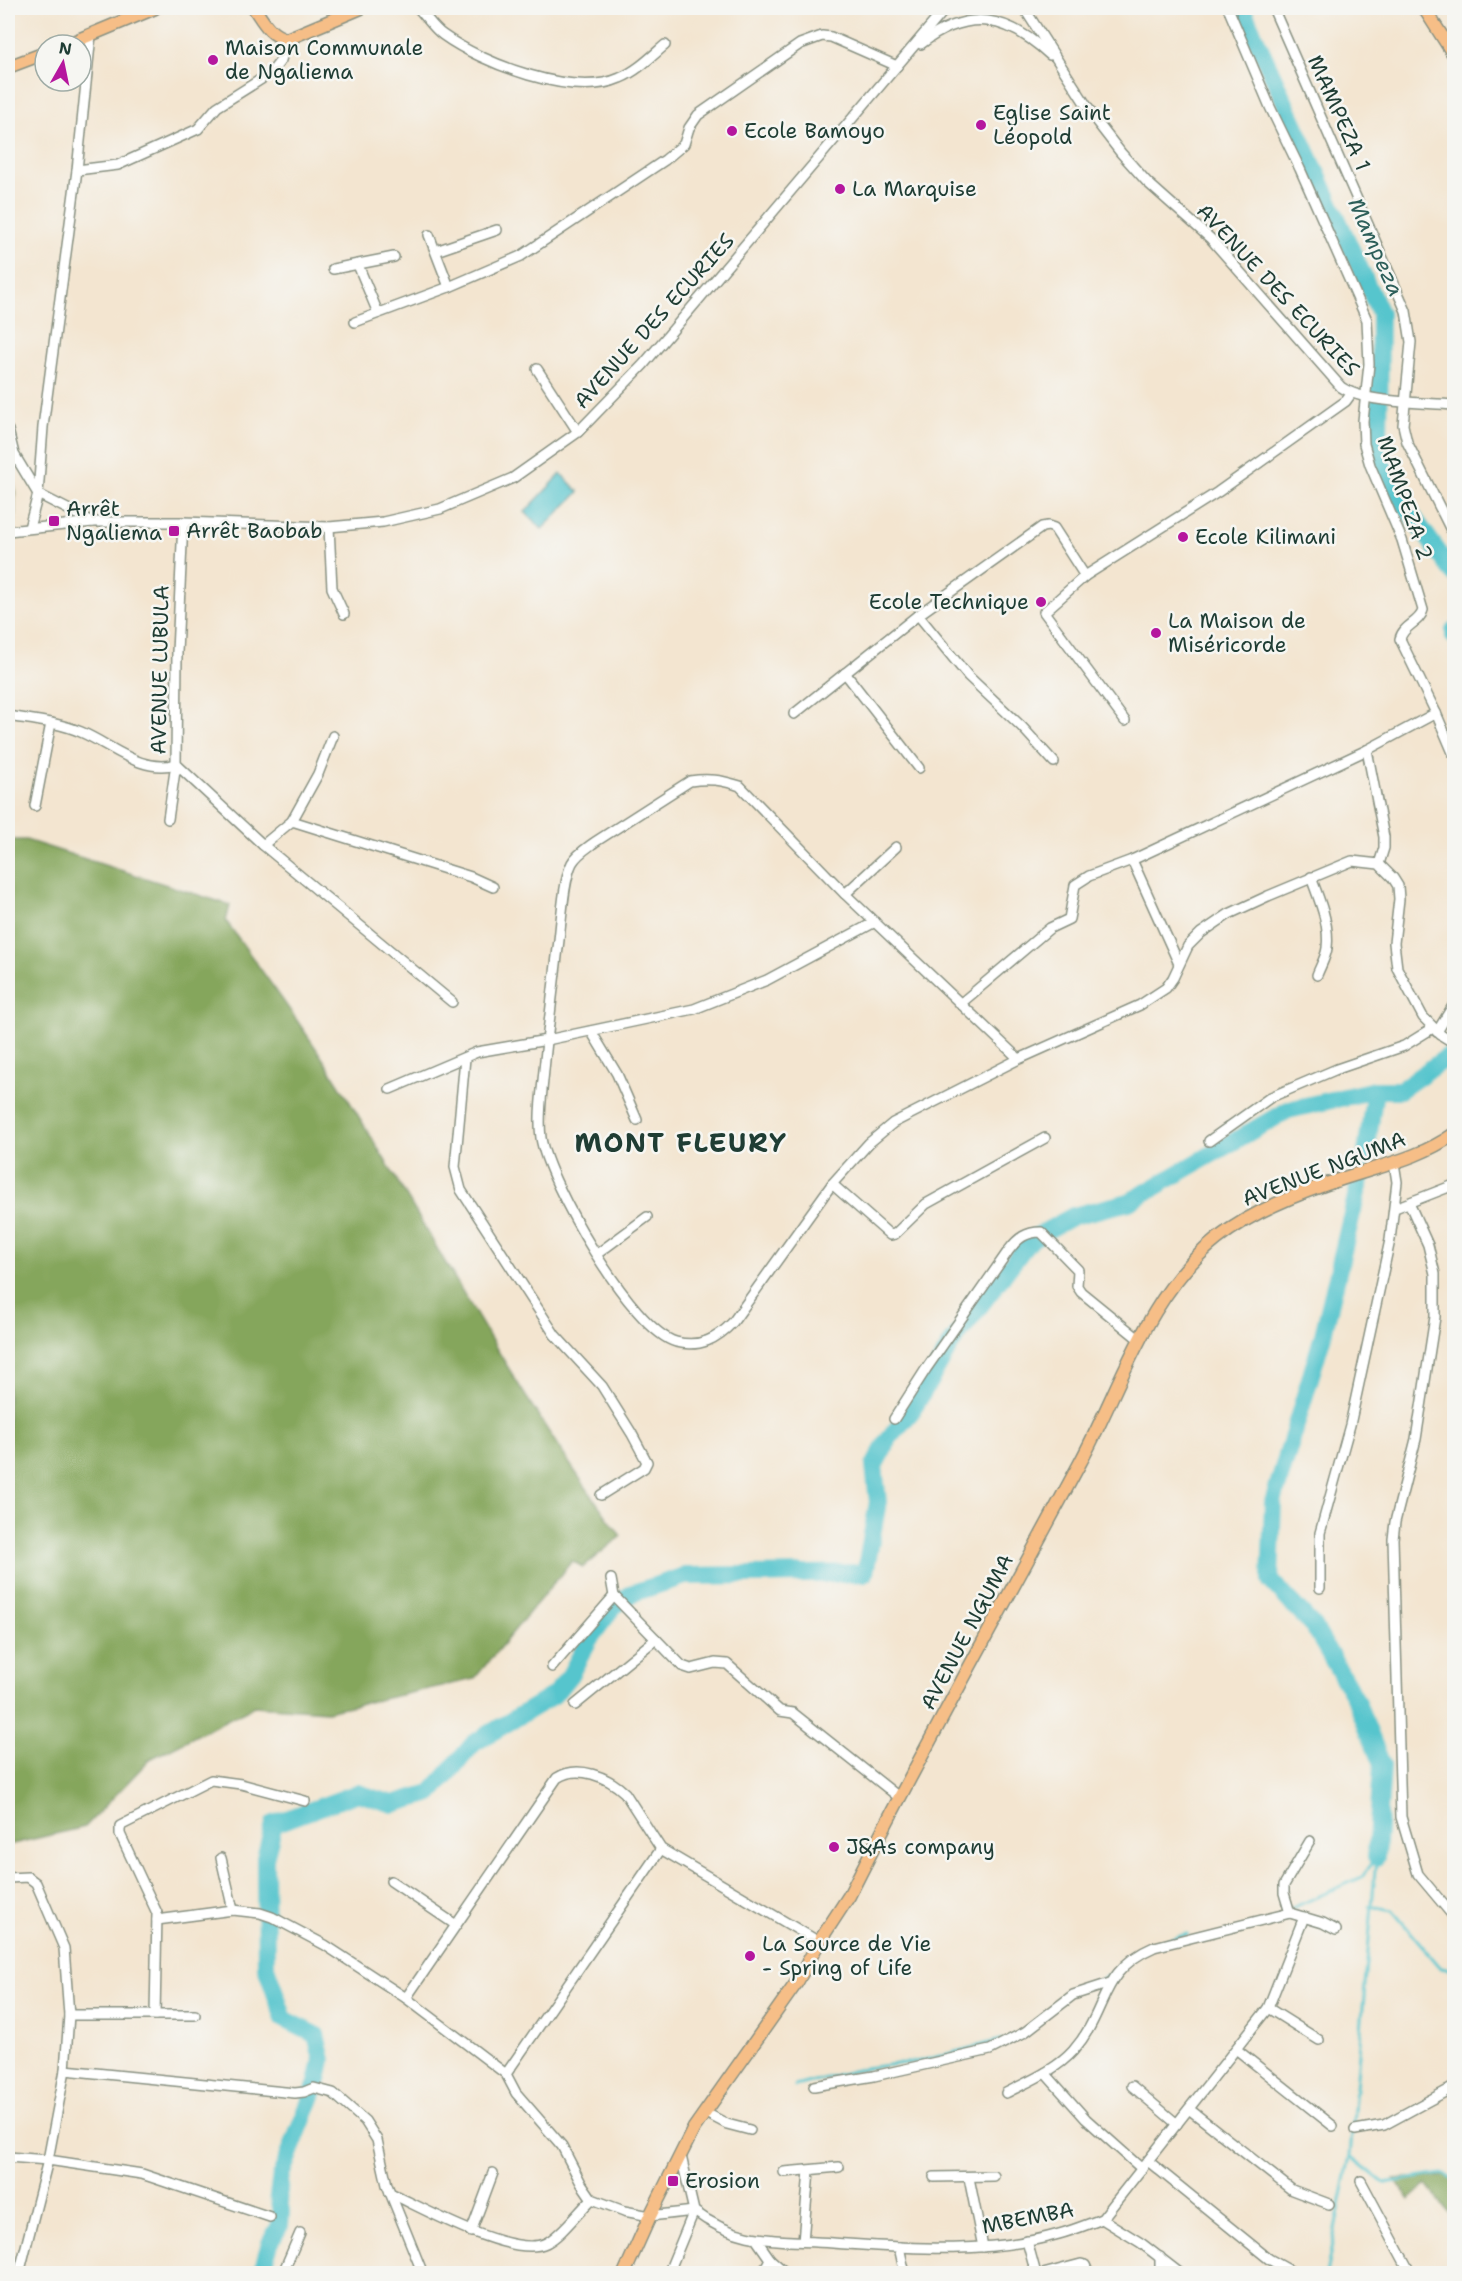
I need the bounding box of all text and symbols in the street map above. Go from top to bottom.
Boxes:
north arrow [33,33,93,93]
place label: Maison Communale de Ngaliema [225,34,423,86]
text: N [57,37,73,60]
street label: MAMPEZA 1 [1301,51,1377,175]
marker: Maison Communale de Ngaliema [206,53,220,67]
place label: Eglise Saint Léopold [993,99,1111,151]
place label: Ecole Bamoyo [744,117,885,145]
marker: Eglise Saint Léopold [974,118,988,132]
marker: Ecole Bamoyo [725,124,739,138]
place label: La Marquise [852,175,977,203]
marker: La Marquise [833,182,847,196]
water label: Mampeza [1341,193,1411,301]
street label: AVENUE DES ECURIES [1190,197,1366,383]
street label: AVENUE DES ECURIES [568,227,740,415]
street label: MAMPEZA 2 [1371,432,1439,564]
place label: Arrêt Ngaliema [66,495,162,547]
marker: Arrêt Ngaliema [47,514,61,528]
place label: Arrêt Baobab [186,517,323,545]
place label: Ecole Kilimani [1195,523,1336,551]
marker: Arrêt Baobab [167,524,181,538]
marker: Ecole Kilimani [1176,530,1190,544]
street label: AVENUE LUBULA [145,585,175,755]
place label: Ecole Technique [869,588,1029,616]
marker: Ecole Technique [1034,595,1048,609]
place label: La Maison de Miséricorde [1168,607,1306,659]
marker: La Maison de Miséricorde [1149,626,1163,640]
district label: MONT FLEURY [574,1124,788,1161]
street label: AVENUE NGUMA [1238,1125,1410,1213]
street label: AVENUE NGUMA [914,1549,1020,1715]
place label: J&As company [846,1833,995,1861]
marker: J&As company [827,1840,841,1854]
place label: La Source de Vie - Spring of Life [762,1930,931,1982]
marker: La Source de Vie - Spring of Life [743,1949,757,1963]
place label: Erosion [685,2167,760,2195]
marker: Erosion [666,2174,680,2188]
street label: MBEMBA [980,2195,1076,2241]

